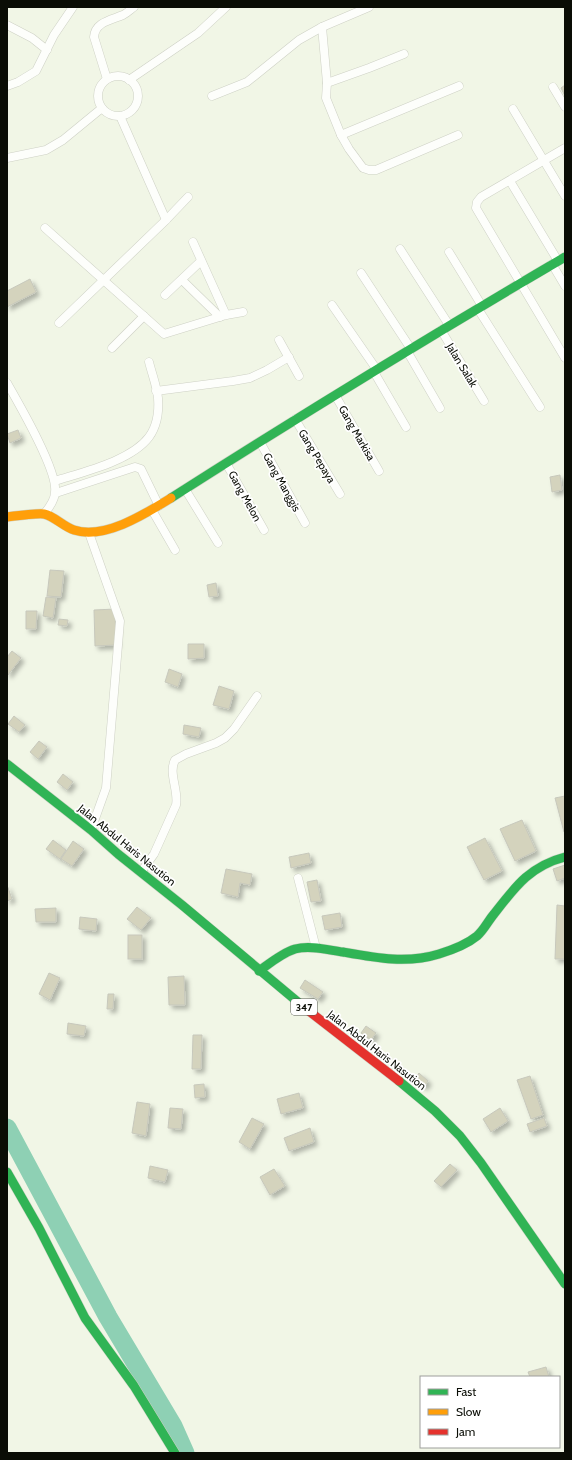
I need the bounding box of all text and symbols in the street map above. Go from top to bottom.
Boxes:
street label: Jalan Salak [443,340,481,390]
street label: Gang Markisa [336,403,379,464]
street label: Gang Pepaya [295,426,339,486]
street label: Gang Manggis [260,450,304,514]
street label: Gang Melon [225,468,265,524]
street label: Jalan Abdul Haris Nasution [75,801,179,889]
road number: 347 [291,999,317,1015]
street label: Jalan Abdul Haris Nasution [324,1006,429,1093]
legend [420,1376,560,1448]
text: Fast [456,1384,476,1399]
text: Slow [456,1404,481,1419]
text: Jam [455,1424,475,1439]

